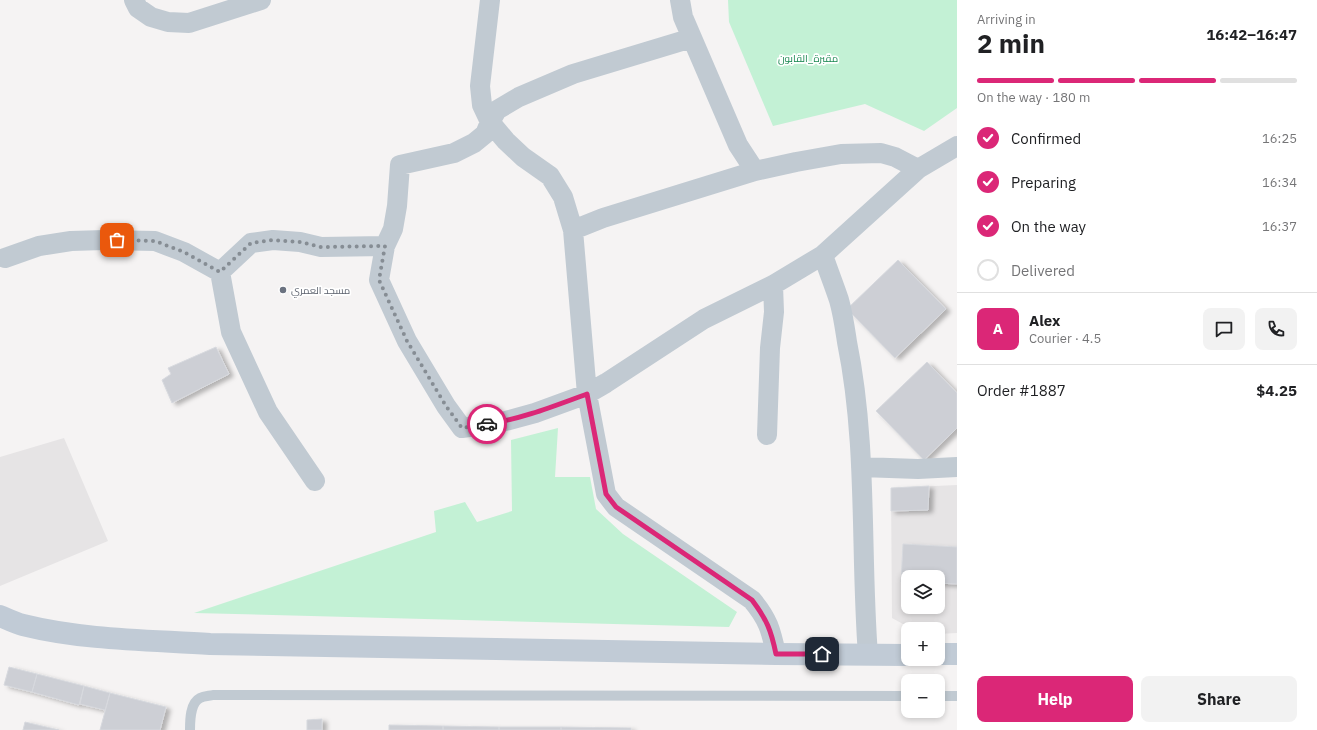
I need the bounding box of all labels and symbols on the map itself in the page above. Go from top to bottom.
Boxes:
park label: مقبرة_القابون [778,52,838,65]
pin [100,223,134,257]
place label: مسجد العمري [291,284,350,298]
marker: مسجد العمري [278,285,288,295]
courier [467,404,507,444]
pin [805,637,839,671]

